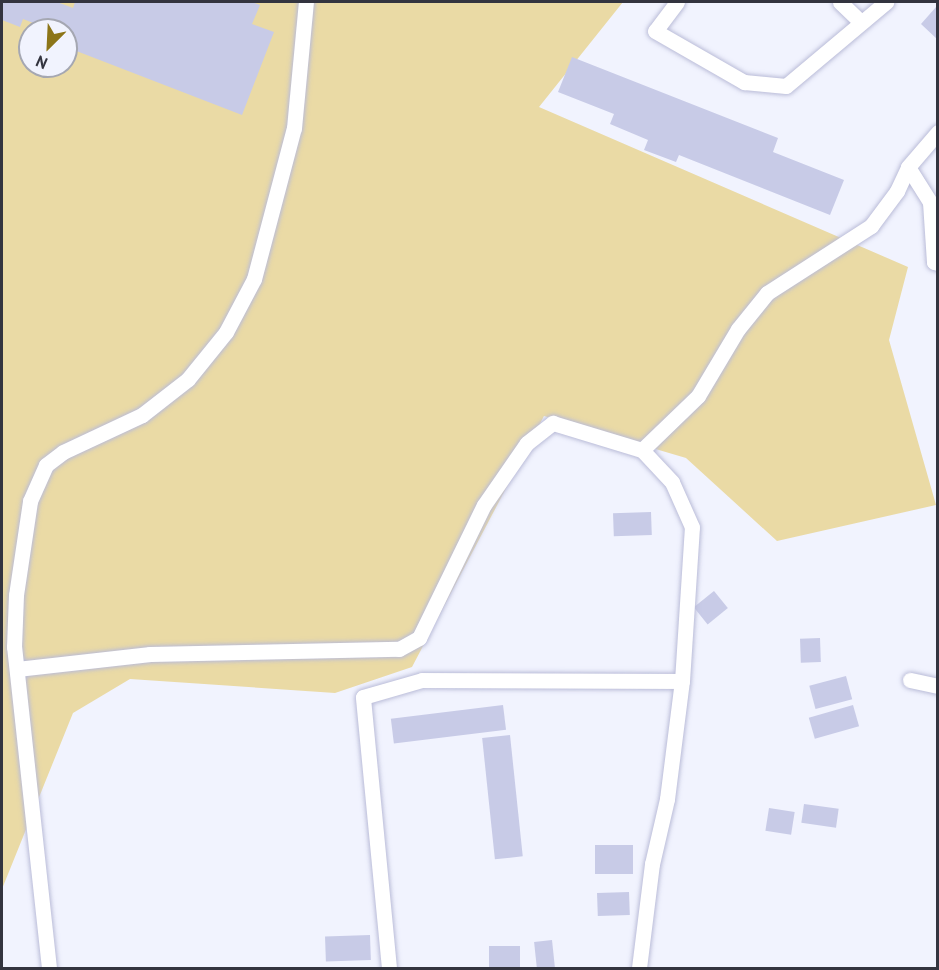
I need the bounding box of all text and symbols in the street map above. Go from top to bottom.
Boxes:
north arrow [18,18,78,78]
text: N [33,51,50,74]

